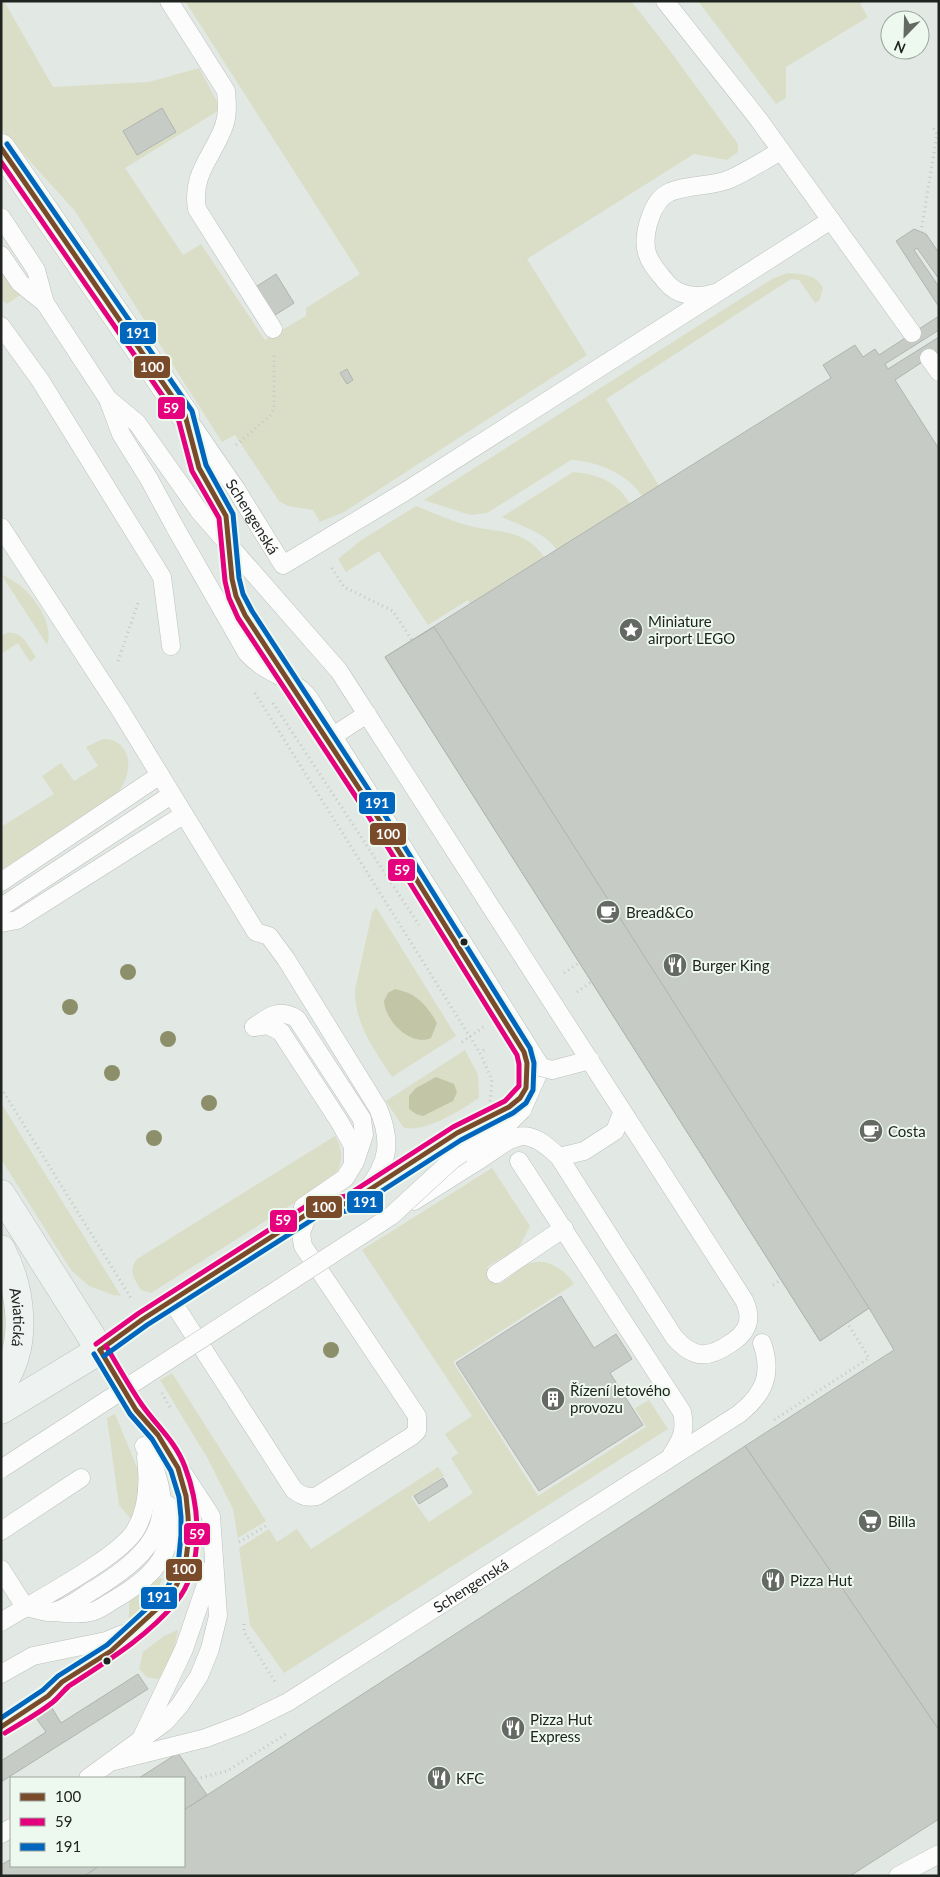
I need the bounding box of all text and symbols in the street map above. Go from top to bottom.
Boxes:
north arrow [880,10,930,60]
text: N [891,37,908,57]
line badge: 191 [119,321,157,345]
text: 191 [126,324,150,341]
line badge: 100 [133,355,171,379]
text: 100 [140,358,164,375]
line badge: 59 [157,396,186,420]
text: 59 [163,399,179,416]
street label: Schengenská [223,475,283,557]
place label: Miniature airport LEGO [648,612,735,647]
place icon: Miniature airport LEGO [618,617,644,643]
line badge: 191 [358,791,396,815]
text: 191 [365,794,389,811]
line badge: 100 [369,822,407,846]
text: 100 [376,825,400,842]
line badge: 59 [387,858,416,882]
text: 59 [394,861,410,878]
cafe icon: Bread&Co [595,899,621,925]
place label: Bread&Co [626,903,694,921]
unlabelled marker [459,937,469,947]
restaurant icon: Burger King [662,952,688,978]
place label: Burger King [692,956,770,974]
cafe icon: Costa [858,1118,884,1144]
place label: Costa [888,1122,926,1140]
line badge: 191 [346,1190,384,1214]
text: 191 [353,1193,377,1210]
line badge: 100 [305,1195,343,1219]
text: 100 [312,1198,336,1215]
line badge: 59 [269,1209,298,1233]
text: 59 [275,1211,291,1228]
street label: Aviatická [6,1286,29,1348]
place label: Řízení letového provozu [570,1381,671,1416]
building icon: Řízení letového provozu [540,1386,566,1412]
supermarket icon: Billa [857,1508,883,1534]
place label: Billa [888,1512,916,1530]
line badge: 59 [183,1522,211,1546]
text: 59 [189,1525,205,1542]
street label: Schengenská [430,1555,511,1616]
line badge: 100 [165,1558,203,1582]
text: 100 [172,1560,196,1577]
restaurant icon: Pizza Hut [760,1567,786,1593]
place label: Pizza Hut [790,1571,853,1589]
line badge: 191 [140,1586,178,1610]
text: 191 [147,1588,171,1605]
unlabelled marker [102,1656,112,1666]
place label: Pizza Hut Express [530,1710,593,1745]
restaurant icon: Pizza Hut Express [500,1715,526,1741]
restaurant icon: KFC [426,1765,452,1791]
place label: KFC [456,1769,484,1787]
legend [10,1777,185,1867]
text: 100 [55,1787,81,1805]
text: 59 [55,1812,72,1830]
text: 191 [55,1837,81,1855]

